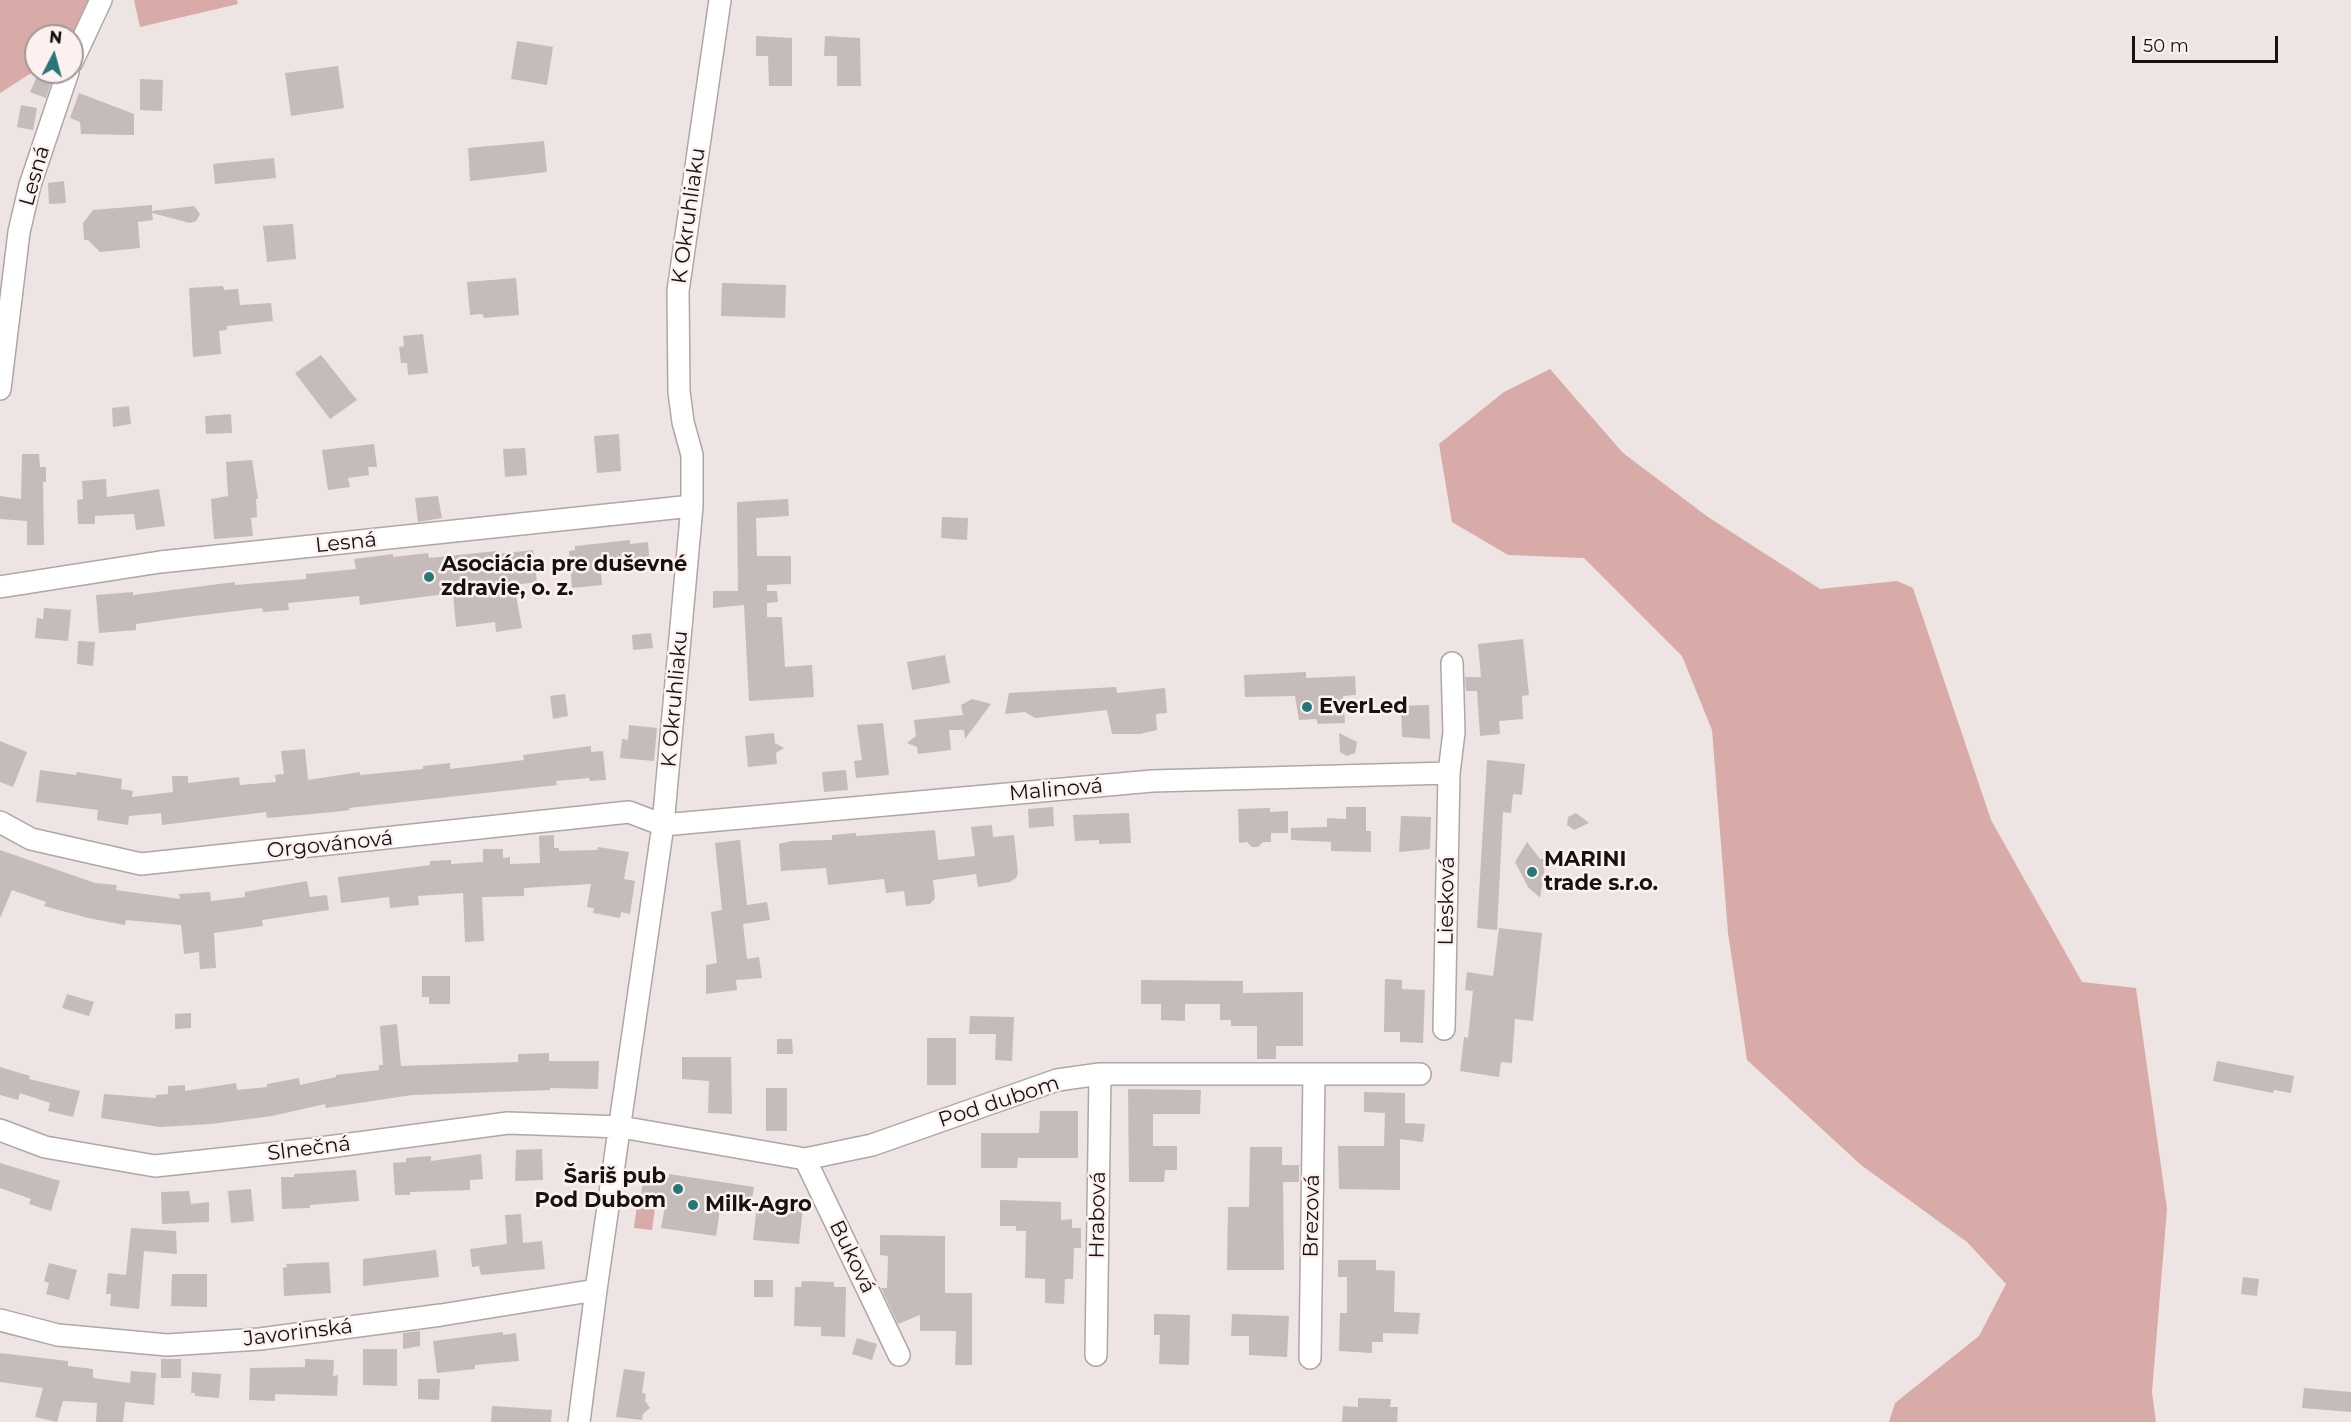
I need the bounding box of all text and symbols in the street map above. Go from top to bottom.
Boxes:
north arrow [24,24,84,84]
scale bar [2135,24,2280,62]
text: N [48,27,63,48]
text: 50 m [2143,35,2189,57]
street label: Lesná [14,143,56,209]
street label: K Okruhliaku [667,146,711,286]
street label: Lesná [314,527,378,559]
place label: Asociácia pre duševné zdravie, o. z. [441,552,687,602]
marker: Asociácia pre duševné zdravie, o. z. [422,570,436,584]
street label: K Okruhliaku [656,630,694,768]
place label: EverLed [1319,694,1408,720]
marker: EverLed [1300,700,1314,714]
street label: Malinová [1008,773,1104,807]
street label: Orgovánová [266,826,394,864]
place label: MARINI trade s.r.o. [1544,847,1658,897]
street label: Liesková [1434,856,1460,946]
marker: MARINI trade s.r.o. [1525,865,1539,879]
street label: Pod dubom [935,1071,1063,1133]
street label: Slnečná [266,1131,352,1167]
place label: Šariš pub Pod Dubom [535,1164,666,1214]
street label: Hrabová [1085,1171,1111,1259]
street label: Brezová [1299,1174,1325,1258]
marker: Šariš pub Pod Dubom [671,1182,685,1196]
place label: Milk-Agro [705,1192,812,1218]
marker: Milk-Agro [686,1198,700,1212]
street label: Buková [824,1216,880,1298]
street label: Javorinská [242,1314,354,1352]

